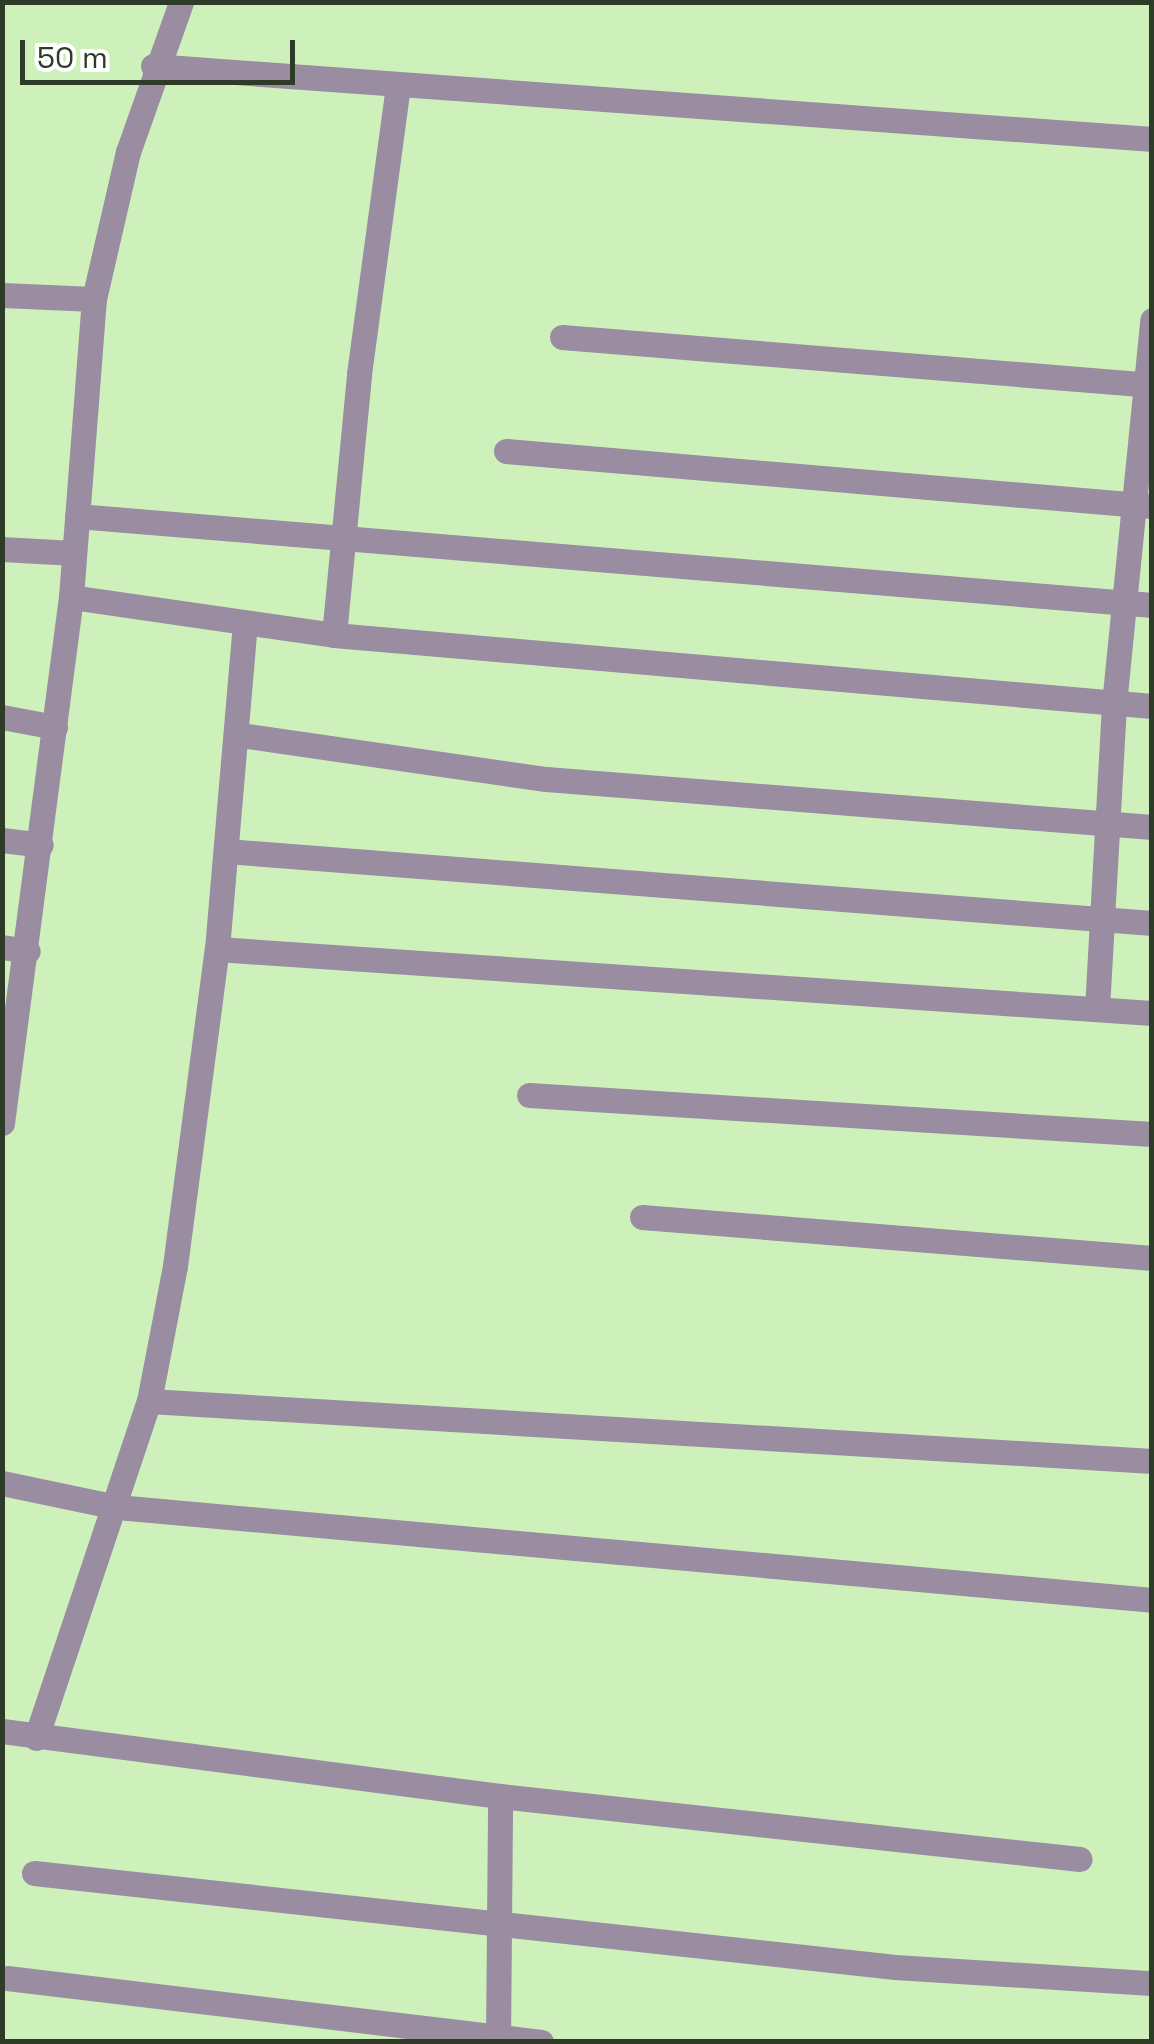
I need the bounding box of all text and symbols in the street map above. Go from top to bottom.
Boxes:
scale bar [25,20,300,82]
text: 50 m [37,38,108,77]

